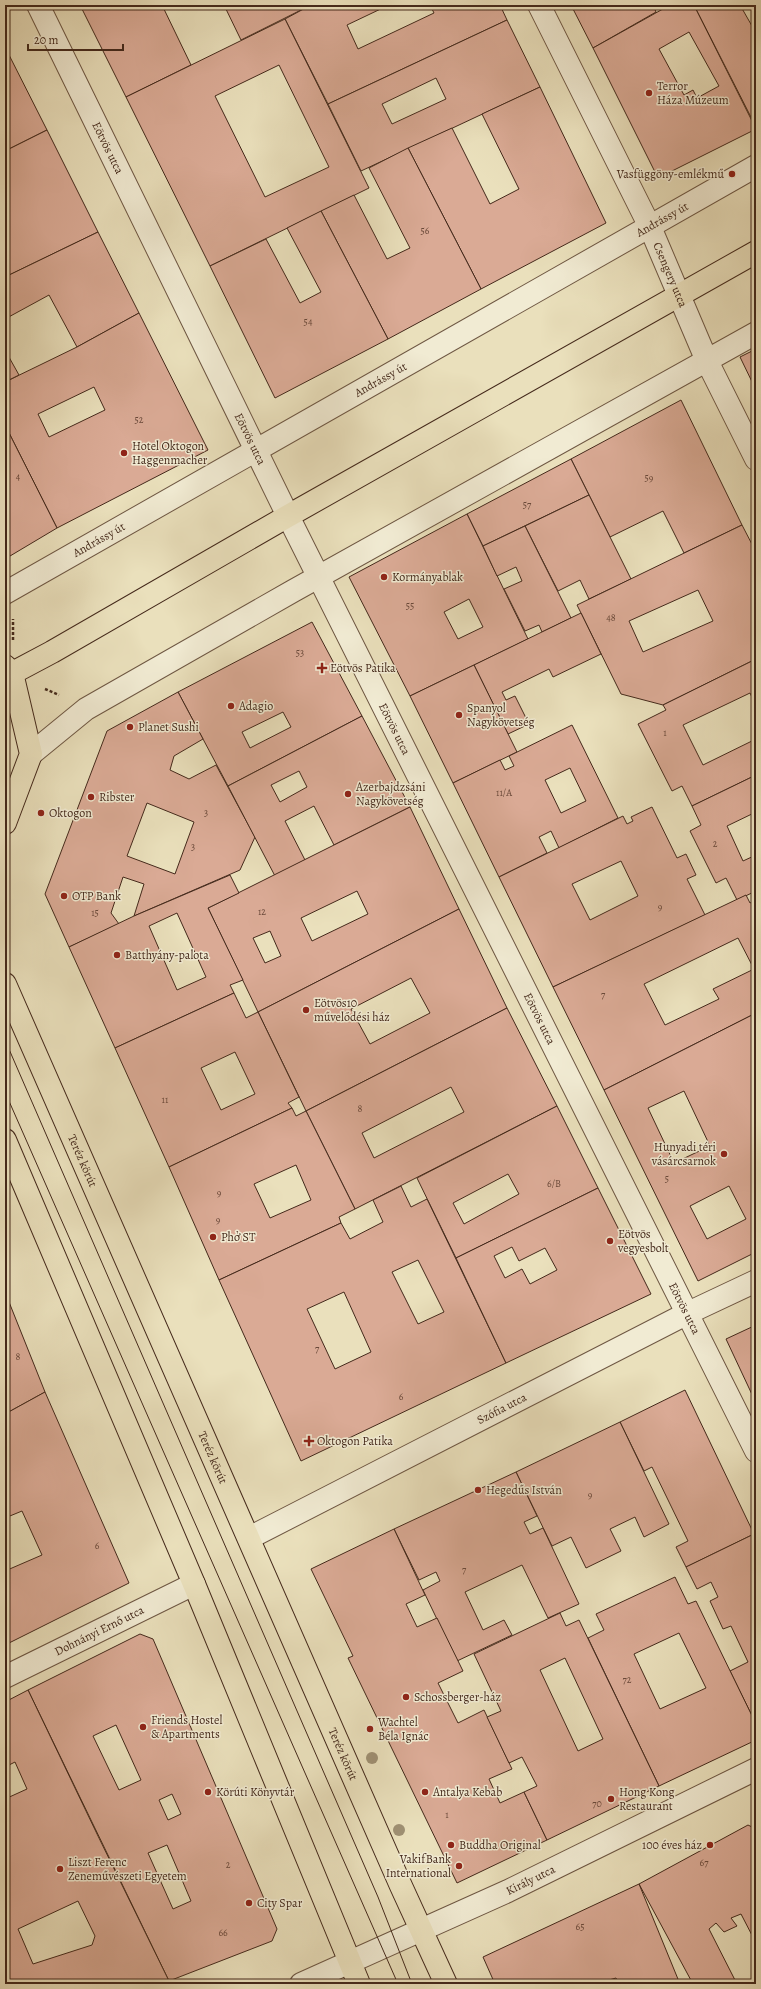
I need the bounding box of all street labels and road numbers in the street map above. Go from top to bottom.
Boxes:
street label: Eötvös utca [88,119,128,177]
street label: Andrássy út [632,198,691,241]
street label: Csengery utca [649,240,691,310]
street label: Andrássy út [351,358,410,401]
street label: Eötvös utca [231,410,270,468]
street label: Andrássy út [69,518,128,561]
street label: Eötvös utca [375,700,414,758]
street label: Eötvös utca [520,990,560,1048]
street label: Teréz körút [64,1132,101,1190]
street label: Eötvös utca [665,1280,705,1337]
street label: Szófia utca [474,1389,530,1428]
street label: Teréz körút [194,1429,231,1486]
street label: Dohnányi Ernő utca [52,1602,147,1659]
street label: Teréz körút [325,1725,362,1783]
street label: Király utca [503,1861,558,1899]

